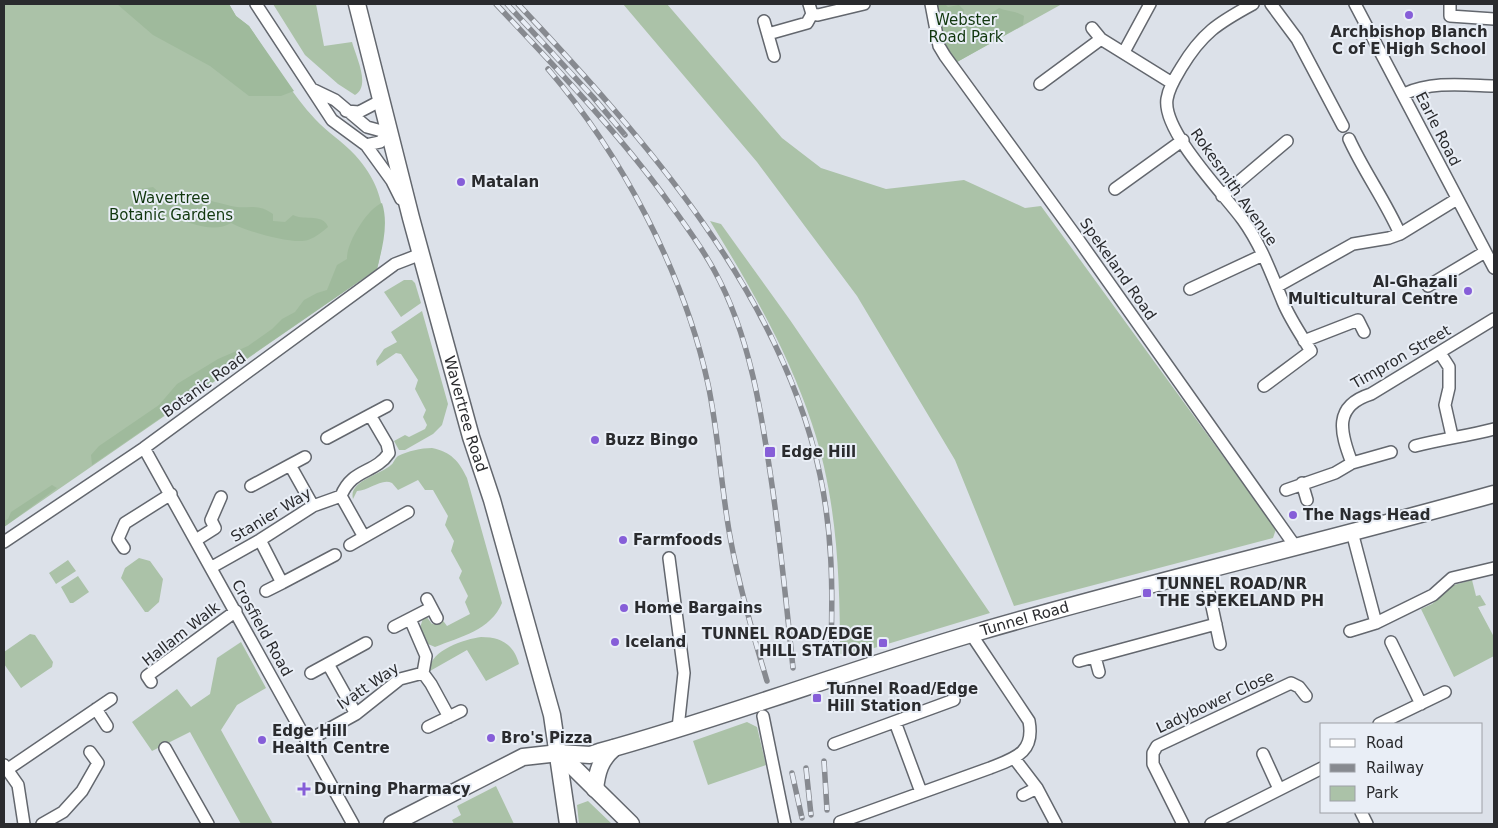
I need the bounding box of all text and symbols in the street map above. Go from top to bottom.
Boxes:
marker: Archbishop Blanch C of E High School [1403,9,1415,21]
park label: Webster Road Park [929,11,1004,46]
place label: Archbishop Blanch C of E High School [1330,23,1488,58]
street label: Earle Road [1412,89,1464,169]
street label: Rokesmith Avenue [1187,125,1281,249]
place label: Matalan [471,173,539,191]
marker: Matalan [455,176,467,188]
park label: Wavertree Botanic Gardens [109,189,233,224]
street label: Spekeland Road [1076,215,1160,323]
place label: Al-Ghazali Multicultural Centre [1288,273,1458,308]
marker: Al-Ghazali Multicultural Centre [1462,285,1474,297]
street label: Timpron Street [1347,321,1454,393]
street label: Botanic Road [159,349,249,421]
street label: Wavertree Road [440,354,491,474]
place label: Buzz Bingo [605,431,698,449]
marker: Buzz Bingo [589,434,601,446]
place label: Edge Hill [781,443,856,461]
marker: Edge Hill [763,445,777,459]
street label: Stanier Way [228,484,314,546]
place label: The Nags Head [1303,506,1430,524]
marker: The Nags Head [1287,509,1299,521]
place label: Farmfoods [633,531,722,549]
marker: Farmfoods [617,534,629,546]
place label: TUNNEL ROAD/NR THE SPEKELAND PH [1157,575,1324,610]
street label: Crosfield Road [228,576,296,680]
marker: TUNNEL ROAD/NR THE SPEKELAND PH [1141,587,1153,599]
street label: Hallam Walk [139,598,224,670]
street label: Tunnel Road [977,598,1071,640]
place label: Home Bargains [634,599,763,617]
marker: Home Bargains [618,602,630,614]
place label: TUNNEL ROAD/EDGE HILL STATION [702,625,873,660]
place label: Iceland [625,633,686,651]
marker: Iceland [609,636,621,648]
marker: TUNNEL ROAD/EDGE HILL STATION [877,637,889,649]
street label: Ivatt Way [334,659,403,713]
street label: Ladybower Close [1153,667,1277,737]
place label: Tunnel Road/Edge Hill Station [827,680,978,715]
marker: Tunnel Road/Edge Hill Station [811,692,823,704]
place label: Edge Hill Health Centre [272,722,390,757]
legend [1320,723,1483,813]
place label: Bro's Pizza [501,729,593,747]
marker: Bro's Pizza [485,732,497,744]
marker: Edge Hill Health Centre [256,734,268,746]
text: Road [1366,734,1404,752]
text: Railway [1366,759,1424,777]
place label: Durning Pharmacy [314,780,471,798]
marker: Durning Pharmacy [298,783,310,795]
text: Park [1366,784,1399,802]

